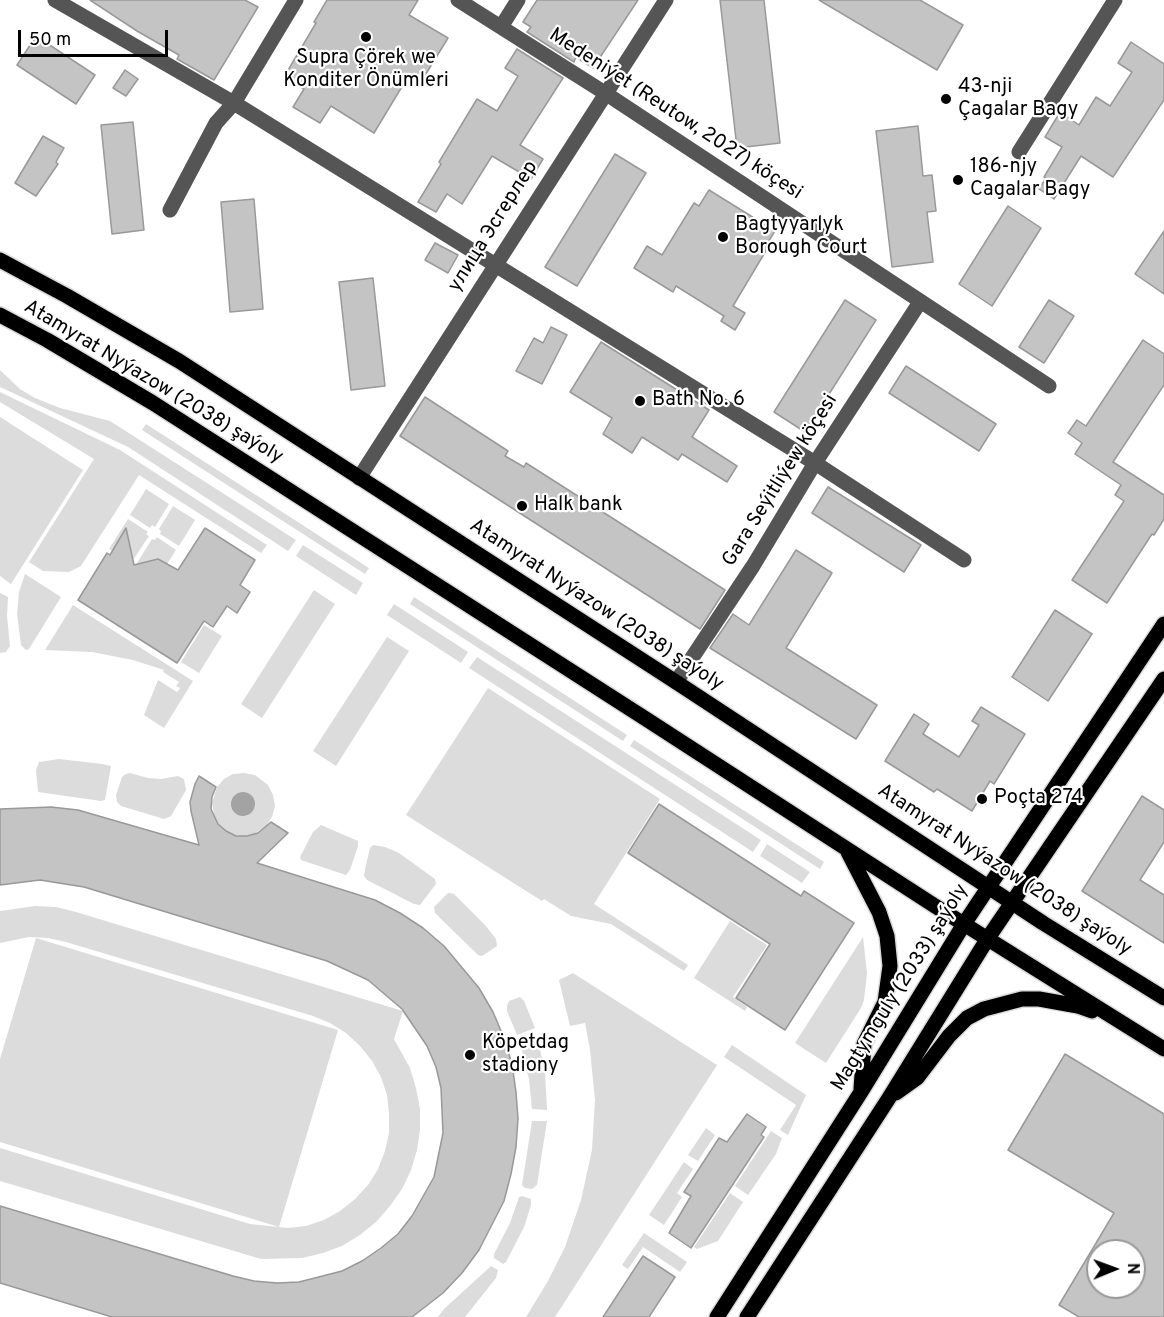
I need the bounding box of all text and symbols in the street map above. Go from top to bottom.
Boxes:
scale bar [21,18,171,56]
street label: Medeniýet (Reutow, 2027) köçesi [544,24,806,206]
text: 50 m [29,29,71,52]
marker: Supra Çörek we Konditer Önümleri [359,30,373,44]
place label: Supra Çörek we Konditer Önümleri [283,47,449,94]
place label: 43-nji Çagalar Bagy [958,76,1078,123]
marker: 43-nji Çagalar Bagy [939,92,953,106]
place label: 186-njy Cagalar Bagy [970,156,1090,203]
street label: улица Эсгерлер [444,157,544,297]
marker: 186-njy Cagalar Bagy [951,173,965,187]
place label: Bagtyyarlyk Borough Court [735,214,867,261]
marker: Bagtyyarlyk Borough Court [716,230,730,244]
street label: Atamyrat Nyýazow (2038) şaýoly [19,296,287,470]
place label: Bath No. 6 [652,389,745,413]
street label: Gara Seýitliýew köçesi [718,390,844,572]
marker: Bath No. 6 [633,394,647,408]
place label: Halk bank [534,494,623,518]
marker: Halk bank [515,499,529,513]
street label: Atamyrat Nyýazow (2038) şaýoly [464,515,728,697]
street label: Atamyrat Nyýazow (2038) şaýoly [872,780,1136,962]
place label: Poçta 274 [994,787,1083,811]
marker: Poçta 274 [975,792,989,806]
street label: Magtymguly (2033) şaýoly [827,880,975,1096]
place label: Köpetdag stadiony [482,1032,569,1079]
marker: Köpetdag stadiony [463,1048,477,1062]
north arrow [1086,1239,1146,1299]
text: N [1122,1263,1142,1275]

